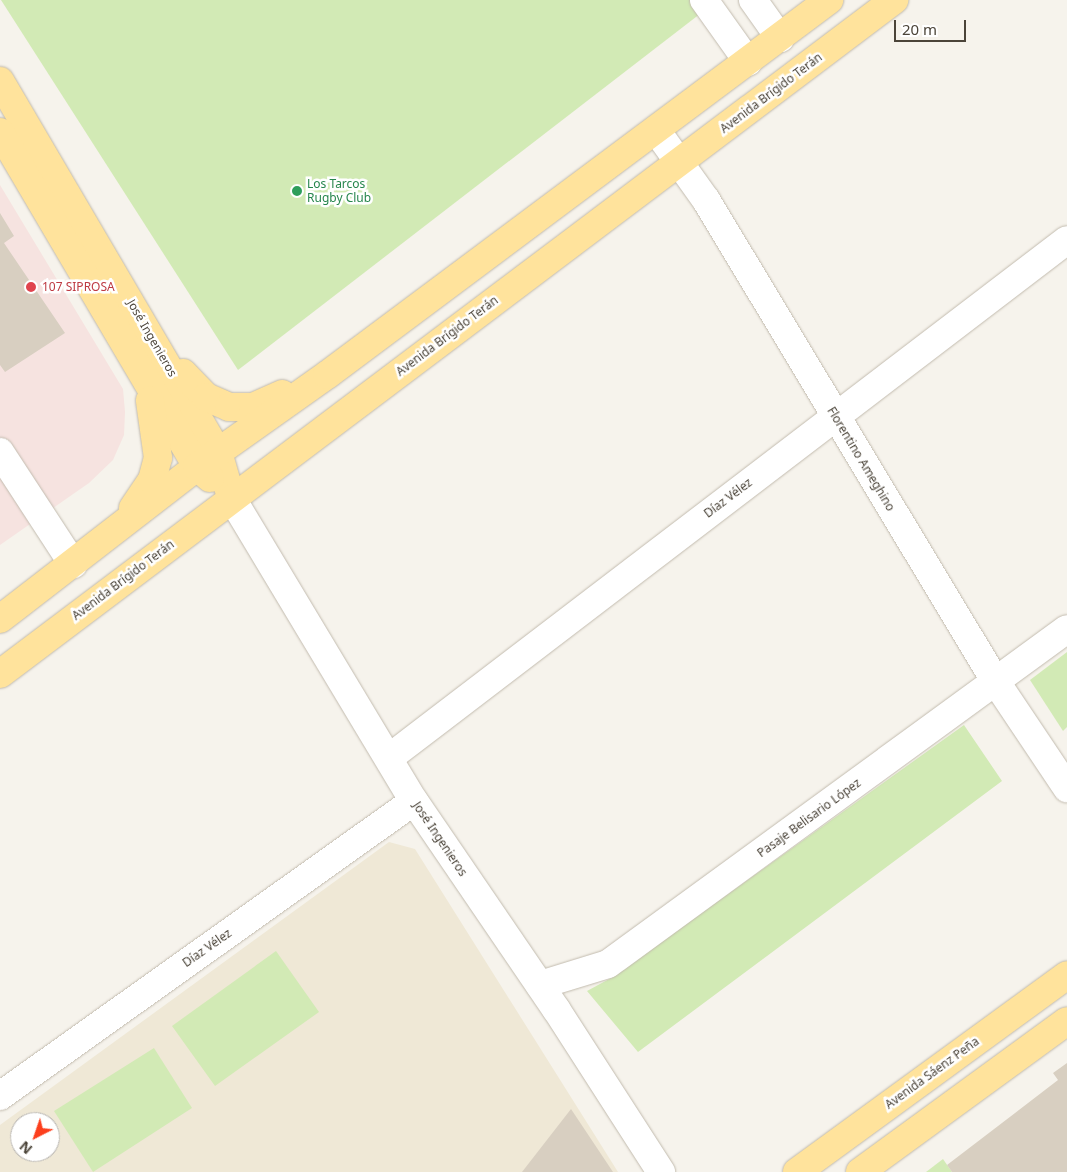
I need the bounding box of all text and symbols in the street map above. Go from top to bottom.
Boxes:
scale bar [897,10,970,42]
text: 20 m [902,19,937,39]
street label: Avenida Brígido Terán [717,50,825,136]
place label: Los Tarcos Rugby Club [307,177,371,205]
marker: Los Tarcos Rugby Club [291,185,303,197]
marker: 107 SIPROSA [24,280,38,294]
place label: 107 SIPROSA [42,280,115,294]
street label: Avenida Brígido Terán [393,293,501,379]
street label: José Ingenieros [124,297,180,379]
street label: Florentino Ameghino [824,404,898,514]
street label: Díaz Vélez [701,475,755,521]
street label: Avenida Brígido Terán [69,537,177,623]
street label: Pasaje Belisario López [754,776,864,860]
street label: José Ingenieros [410,799,470,879]
street label: Díaz Vélez [180,926,234,970]
street label: Avenida Sáenz Peña [882,1034,982,1112]
north arrow [10,1112,60,1162]
text: N [15,1137,36,1159]

